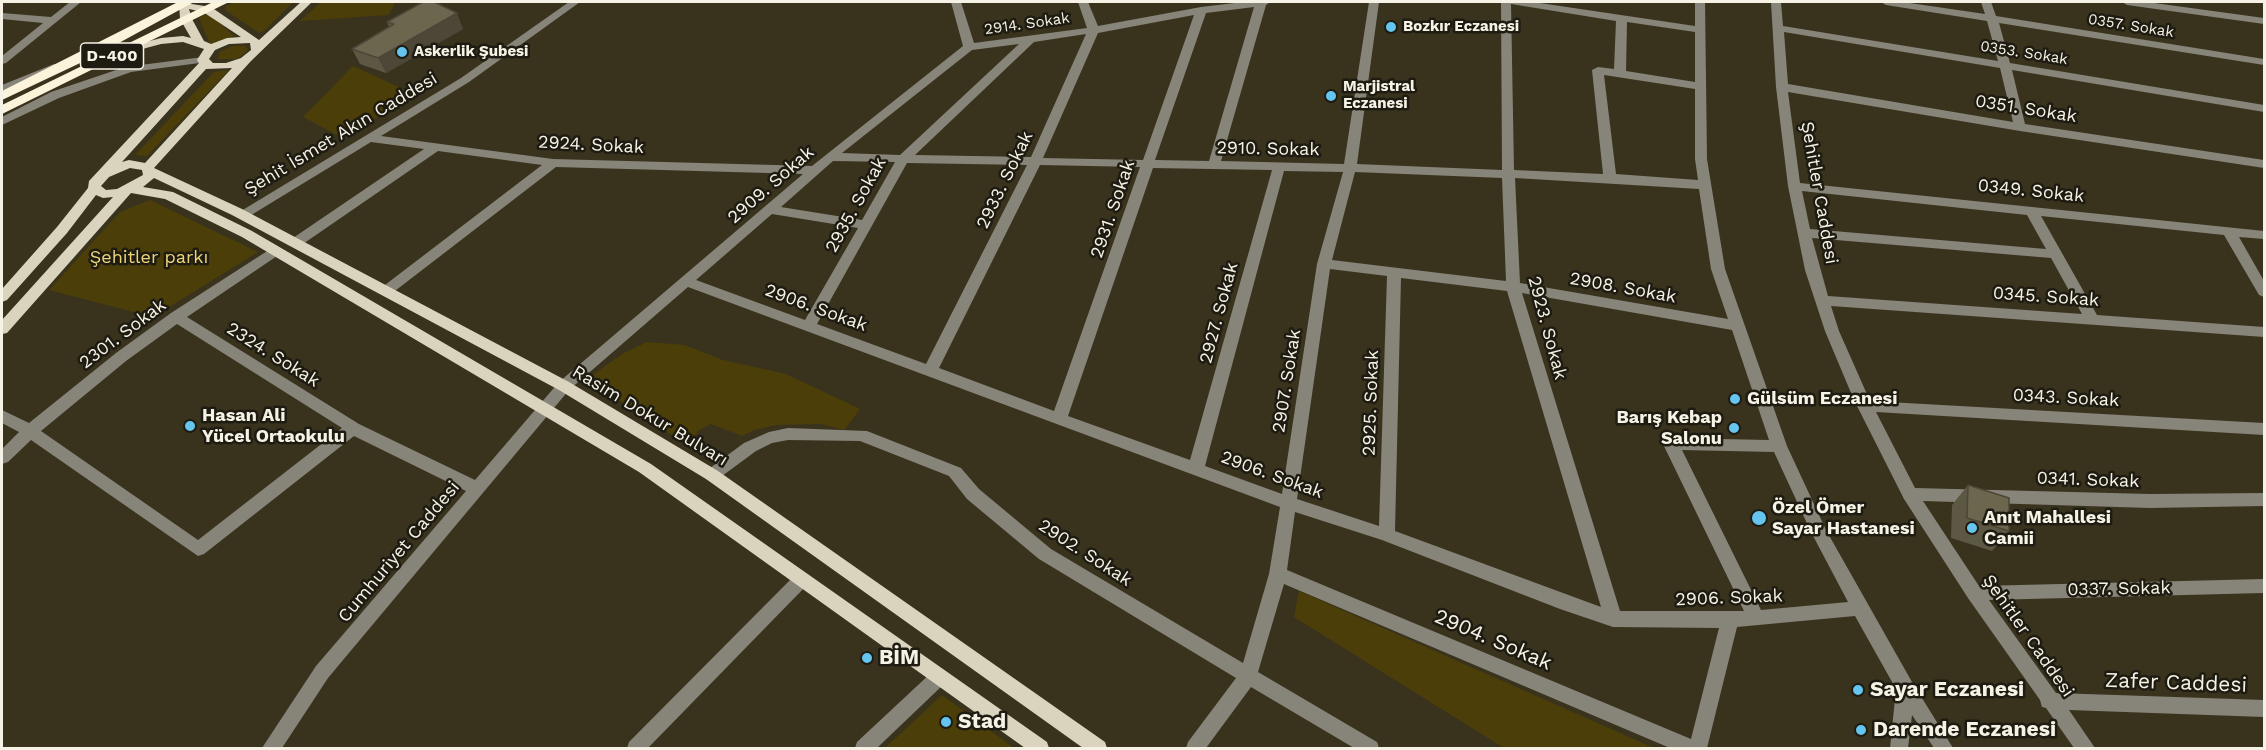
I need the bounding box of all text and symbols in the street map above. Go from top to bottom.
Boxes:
street label: 2914. Sokak [983,9,1071,39]
street label: 0357. Sokak [2087,10,2175,42]
place label: Bozkır Eczanesi [1403,18,1519,36]
marker: Bozkır Eczanesi [1384,20,1398,34]
street label: 0353. Sokak [1979,37,2069,69]
road number: D-400 [80,43,144,69]
place label: Askerlik Şubesi [414,43,528,61]
marker: Askerlik Şubesi [395,45,409,59]
street label: Şehit İsmet Akın Caddesi [241,68,441,200]
place label: Marjistral Eczanesi [1343,78,1415,113]
marker: Marjistral Eczanesi [1324,89,1338,103]
street label: 0351. Sokak [1974,90,2078,128]
street label: Şehitler Caddesi [1796,120,1842,266]
street label: 2933. Sokak [972,128,1038,232]
street label: 2924. Sokak [537,131,645,159]
street label: 2910. Sokak [1216,137,1320,161]
street label: 2909. Sokak [723,142,819,228]
street label: 2935. Sokak [821,153,891,257]
street label: 2931. Sokak [1086,157,1140,261]
street label: 0349. Sokak [1977,175,2085,207]
park label: Şehitler parkı [90,247,208,269]
street label: 2927. Sokak [1195,260,1243,366]
street label: 2908. Sokak [1568,268,1678,308]
street label: 2923. Sokak [1523,274,1571,382]
street label: 2906. Sokak [762,279,870,337]
street label: 0345. Sokak [1992,283,2100,311]
street label: 2301. Sokak [75,294,171,374]
street label: 2324. Sokak [223,318,323,392]
street label: 2907. Sokak [1268,328,1306,434]
street label: 2925. Sokak [1358,350,1384,456]
street label: Rasim Dokur Bulvarı [568,361,732,471]
street label: 0343. Sokak [2012,384,2120,412]
place label: Gülsüm Eczanesi [1747,388,1897,410]
marker: Gülsüm Eczanesi [1728,392,1742,406]
place label: Hasan Ali Yücel Ortaokulu [202,405,345,448]
place label: Barış Kebap Salonu [1616,407,1722,450]
marker: Hasan Ali Yücel Ortaokulu [183,419,197,433]
marker: Barış Kebap Salonu [1727,421,1741,435]
street label: 2906. Sokak [1218,446,1326,504]
street label: 0341. Sokak [2036,467,2140,493]
street label: Cumhuriyet Caddesi [334,477,464,627]
place label: Özel Ömer Sayar Hastanesi [1772,497,1915,540]
place label: Anıt Mahallesi Camii [1984,507,2111,550]
marker: Özel Ömer Sayar Hastanesi [1750,509,1768,527]
street label: 2902. Sokak [1034,515,1136,591]
marker: Anıt Mahallesi Camii [1965,521,1979,535]
street label: Şehitler Caddesi [1978,571,2078,701]
street label: 0337. Sokak [2067,577,2171,601]
street label: 2906. Sokak [1675,585,1783,611]
street label: 2904. Sokak [1430,604,1556,676]
place label: BİM [879,645,919,671]
marker: BİM [860,651,874,665]
street label: Zafer Caddesi [2104,668,2248,698]
place label: Sayar Eczanesi [1870,677,2024,703]
marker: Sayar Eczanesi [1851,683,1865,697]
place label: Stad [958,709,1006,735]
marker: Stad [939,715,953,729]
place label: Darende Eczanesi [1873,717,2056,743]
marker: Darende Eczanesi [1854,723,1868,737]

